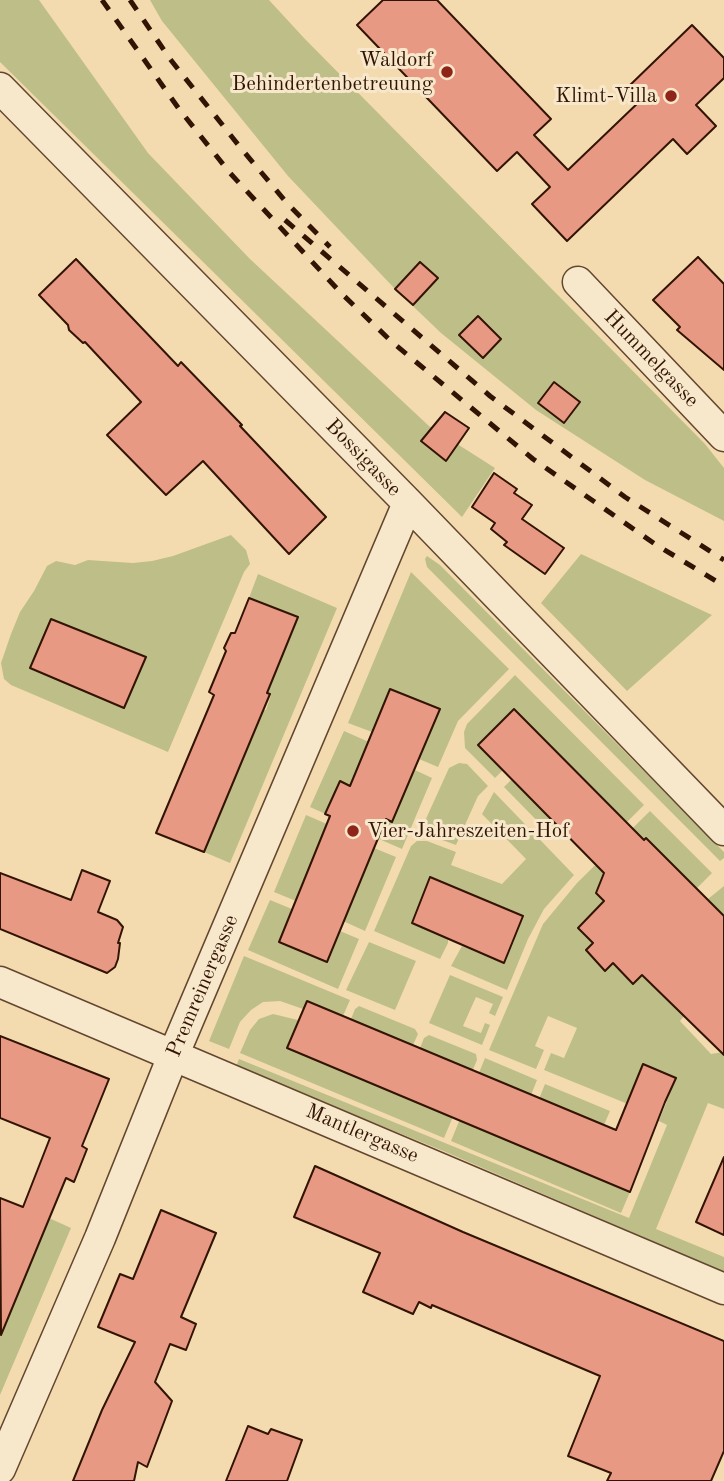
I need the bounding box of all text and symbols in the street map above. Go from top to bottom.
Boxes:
place label: Waldorf Behindertenbetreuung [232,47,433,97]
marker: Waldorf Behindertenbetreuung [439,64,455,80]
place label: Klimt-Villa [555,83,657,109]
marker: Klimt-Villa [663,88,679,104]
street label: Hummelgasse [598,305,704,413]
street label: Bossigasse [320,414,406,502]
place label: Vier-Jahreszeiten-Hof [367,818,569,844]
marker: Vier-Jahreszeiten-Hof [345,823,361,839]
street label: Premreinergasse [162,911,244,1061]
street label: Mantlergasse [302,1099,422,1169]

